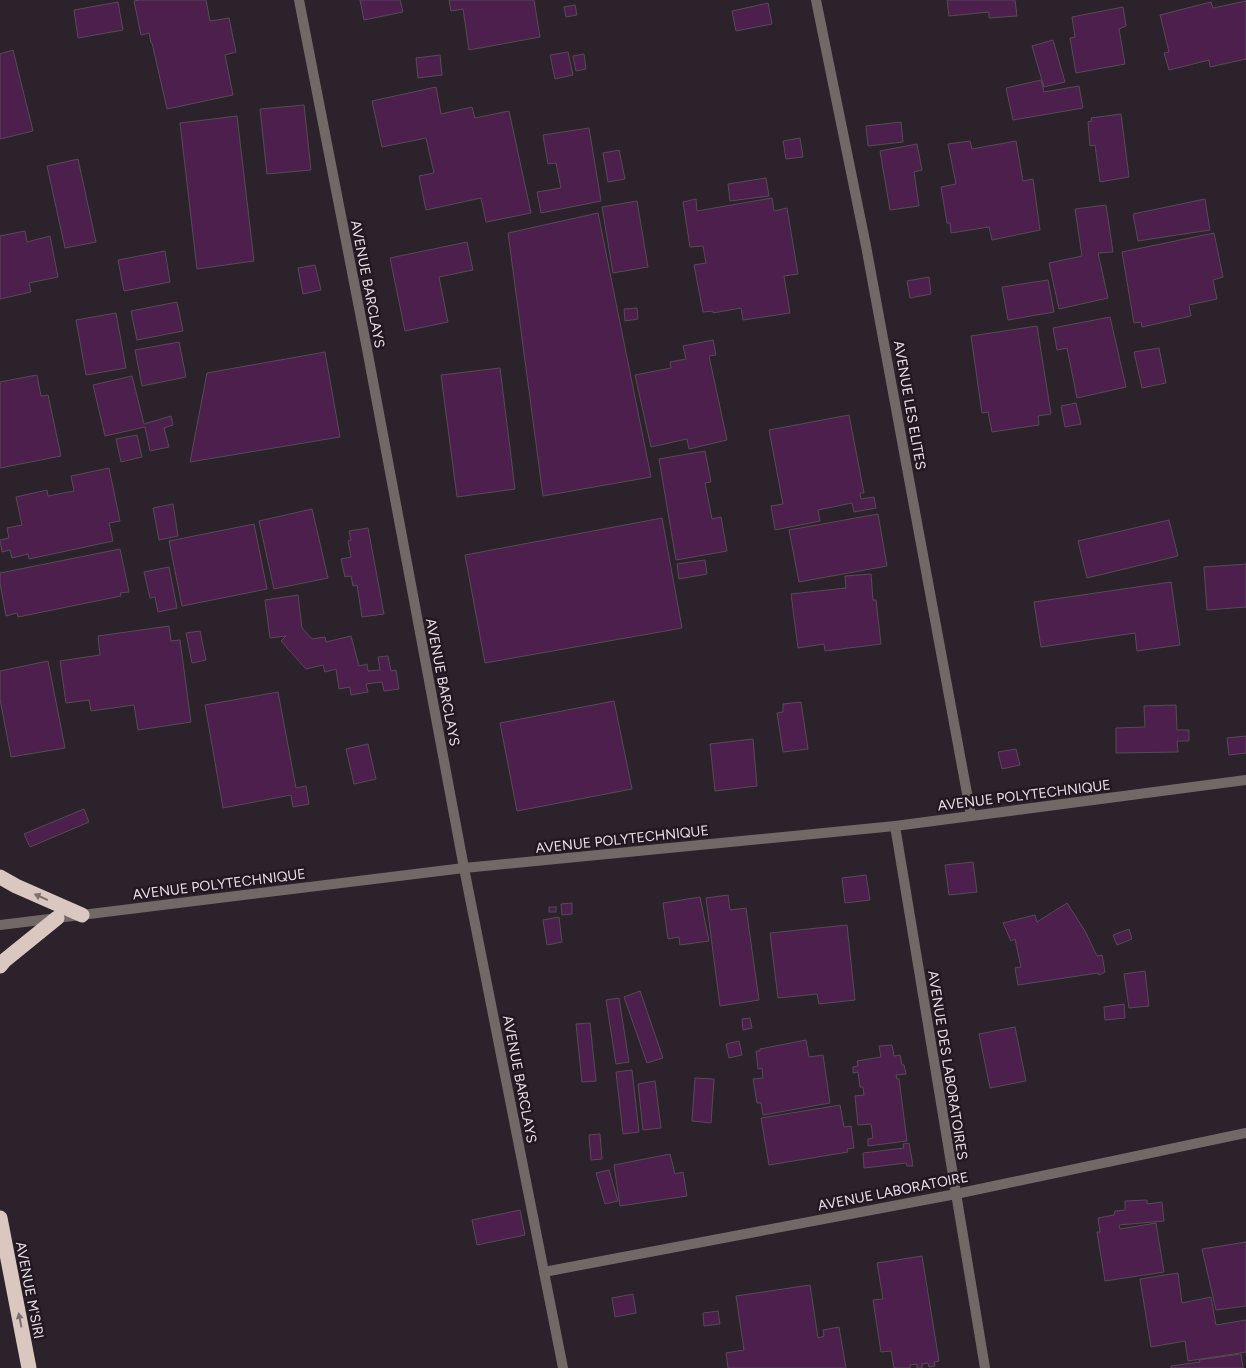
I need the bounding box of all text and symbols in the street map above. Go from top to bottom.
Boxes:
street label: AVENUE BARCLAYS [347,219,388,349]
street label: AVENUE LES ELITES [890,339,929,471]
street label: AVENUE BARCLAYS [422,617,463,747]
street label: AVENUE POLYTECHNIQUE [937,776,1112,815]
street label: AVENUE POLYTECHNIQUE [535,822,710,857]
street label: AVENUE POLYTECHNIQUE [132,865,307,904]
one-way arrow [34,892,48,900]
street label: AVENUE DES LABORATOIRES [924,969,971,1161]
street label: AVENUE BARCLAYS [499,1014,540,1144]
street label: AVENUE LABORATOIRE [816,1169,970,1214]
street label: AVENUE M'SIRI [12,1240,47,1340]
one-way arrow [15,1312,23,1328]

